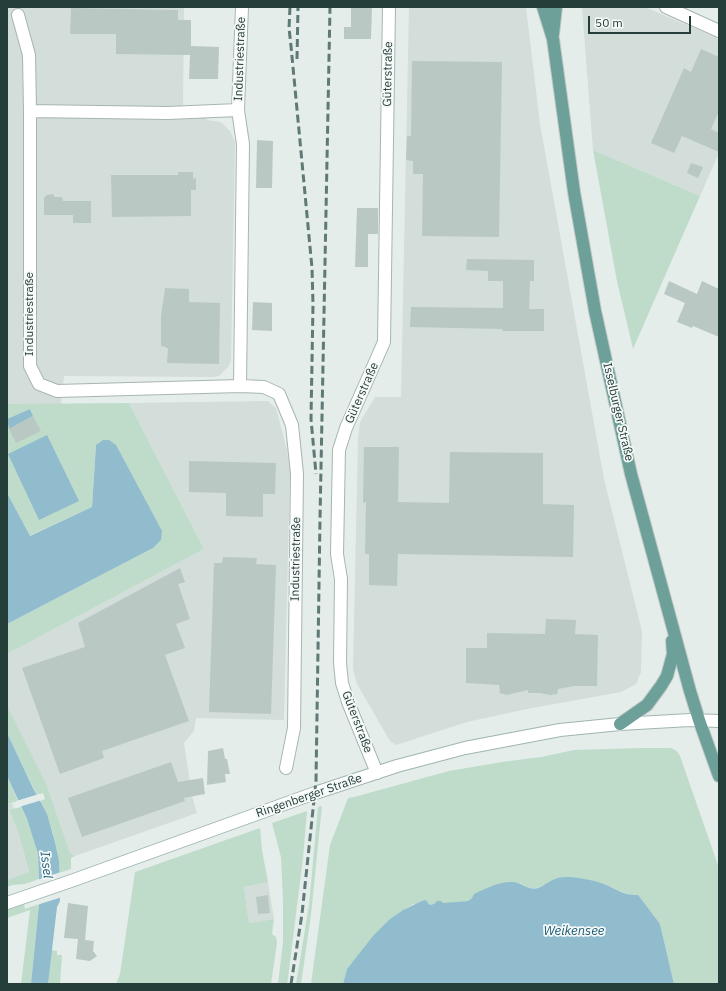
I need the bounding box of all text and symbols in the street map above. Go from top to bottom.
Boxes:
scale bar [590,8,693,34]
text: 50 m [595,15,623,30]
street label: Industriestraße [231,17,249,101]
street label: Güterstraße [380,41,396,107]
street label: Industriestraße [23,272,37,356]
street label: Güterstraße [342,360,382,426]
street label: Isselburger Straße [600,361,636,463]
street label: Industriestraße [288,517,304,601]
street label: Güterstraße [339,689,375,755]
street label: Ringenberger Straße [254,771,364,821]
water label: Issel [37,851,55,879]
water label: Weikensee [544,923,604,939]

